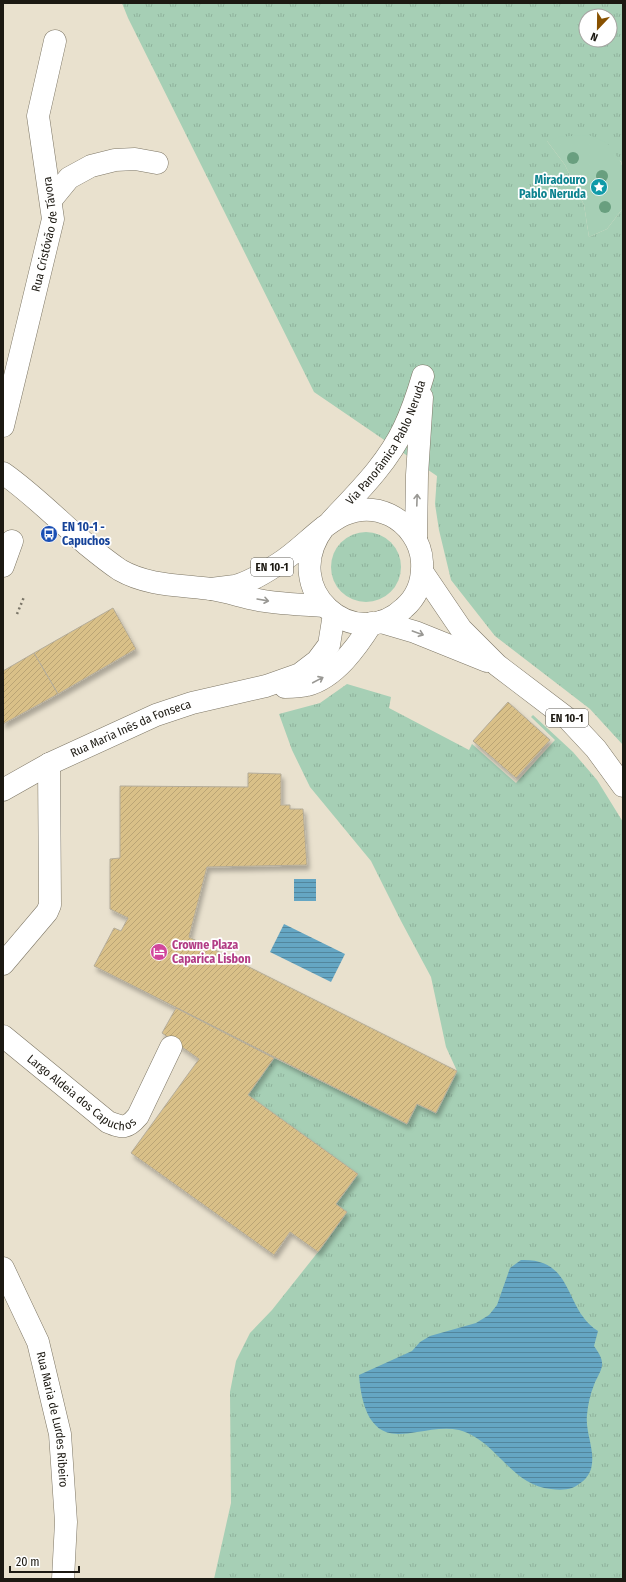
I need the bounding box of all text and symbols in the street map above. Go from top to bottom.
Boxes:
north arrow [578,8,618,48]
text: N [589,30,600,44]
place label: Miradouro Pablo Neruda [519,173,587,201]
street label: Rua Cristóvão de Távora [29,176,60,293]
place icon: Miradouro Pablo Neruda [589,177,609,197]
street label: Via Panorâmica Pablo Neruda [343,379,428,508]
one-way arrow [413,494,421,507]
place label: EN 10-1 - Capuchos [62,520,111,548]
bus stop icon: EN 10-1 - Capuchos [39,524,59,544]
road number: EN 10-1 [251,558,293,576]
one-way arrow [256,596,269,604]
one-way arrow [412,630,424,638]
one-way arrow [311,676,323,684]
street label: Rua Maria Inês da Fonseca [68,697,193,760]
road number: EN 10-1 [546,709,588,727]
place label: Crowne Plaza Caparica Lisbon [172,938,251,966]
hotel icon: Crowne Plaza Caparica Lisbon [149,942,169,962]
street label: Largo Aldeia dos Capuchos [24,1052,139,1133]
street label: Rua Maria de Lurdes Ribeiro [34,1350,71,1488]
scale bar [10,1548,79,1574]
text: 20 m [16,1555,40,1569]

